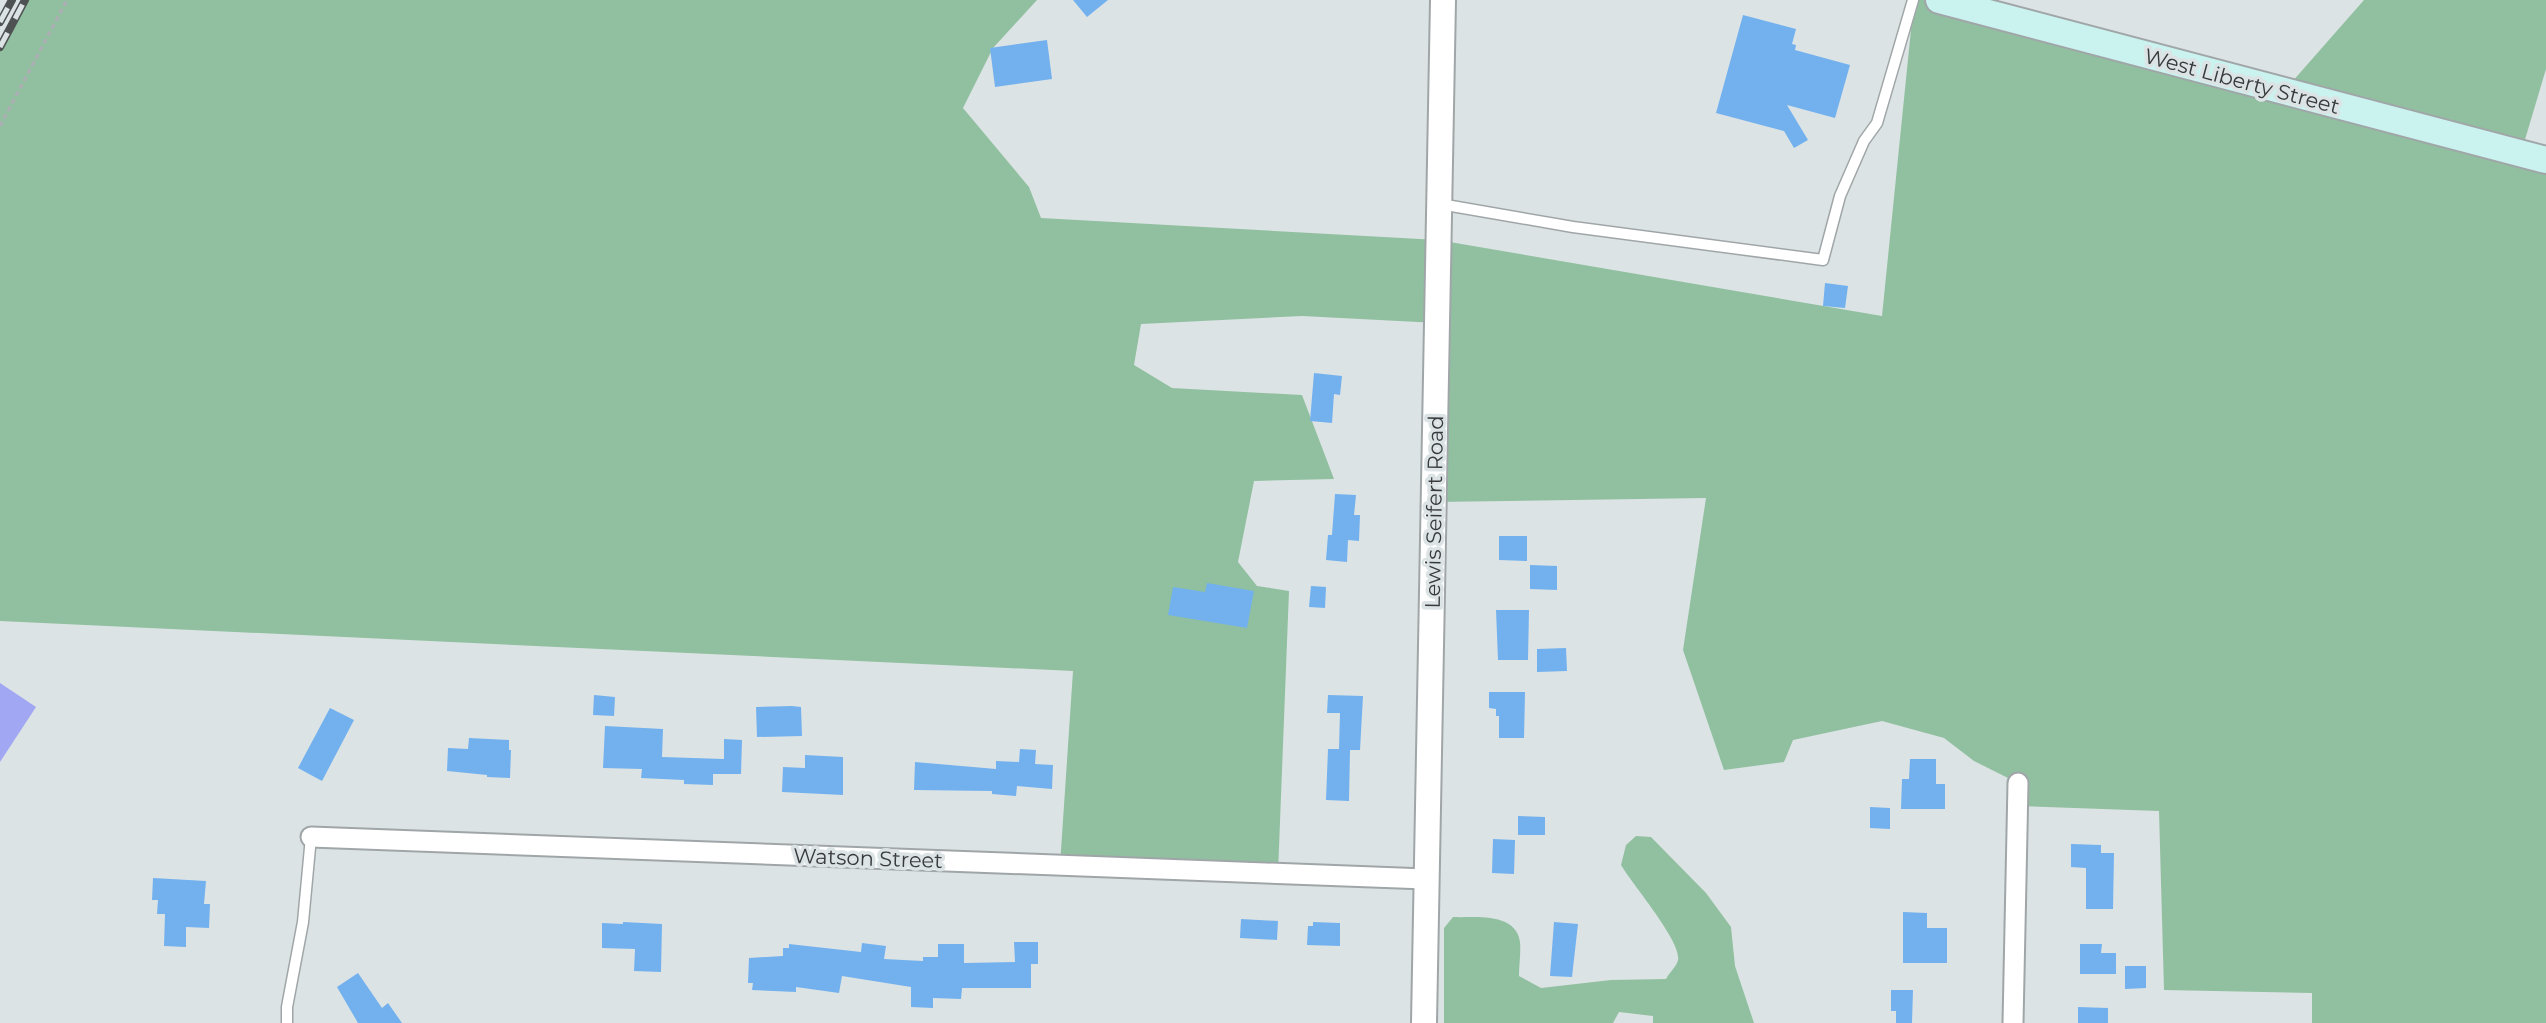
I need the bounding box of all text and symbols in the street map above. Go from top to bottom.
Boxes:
street label: West Liberty Street [2142,43,2342,119]
street label: Lewis Seifert Road [1420,415,1448,609]
street label: Watson Street [793,843,943,873]

